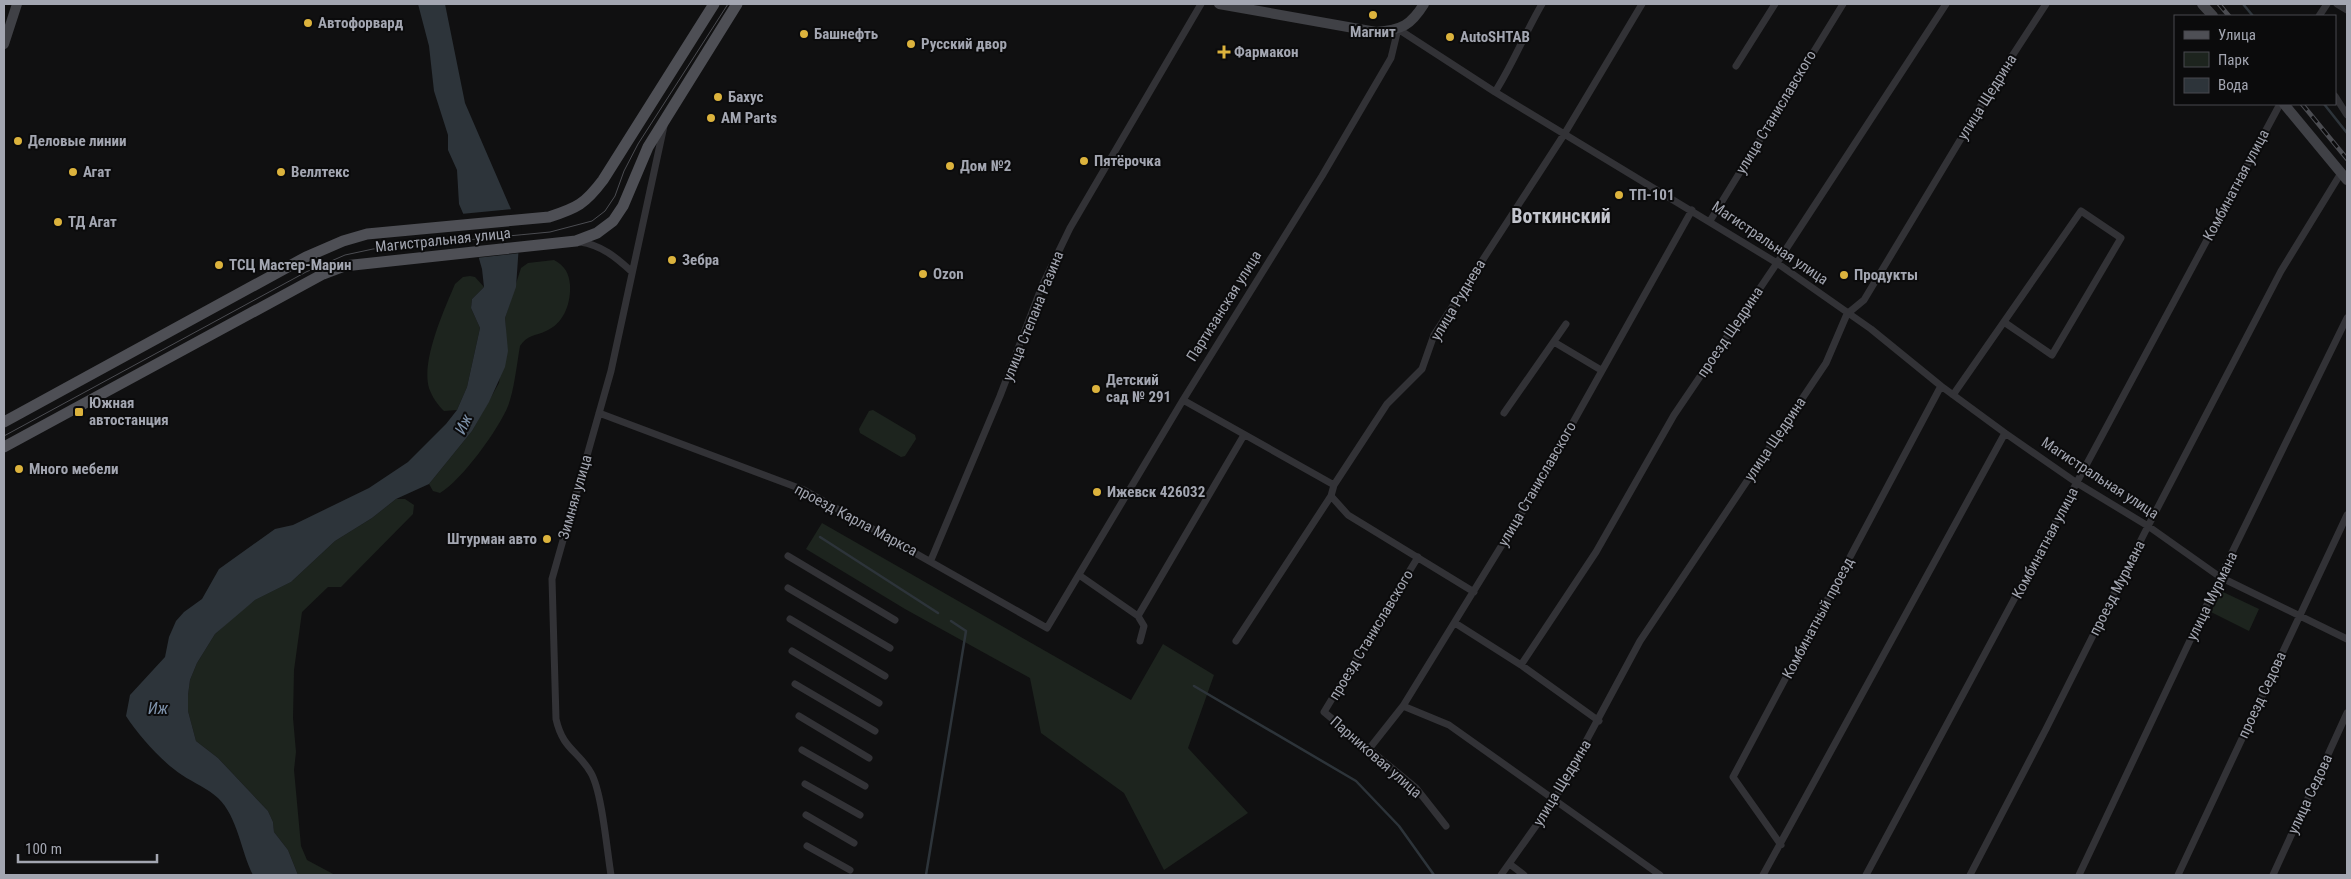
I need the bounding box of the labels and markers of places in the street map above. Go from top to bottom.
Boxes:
marker: Магнит [1367,9,1379,21]
place label: Автофорвард [318,14,404,32]
marker: Автофорвард [302,17,314,29]
place label: Магнит [1350,23,1396,41]
place label: Башнефть [814,25,879,43]
marker: Башнефть [798,28,810,40]
place label: AutoSHTAB [1460,28,1530,46]
marker: AutoSHTAB [1444,31,1456,43]
place label: Русский двор [921,35,1007,53]
marker: Русский двор [905,38,917,50]
place label: Фармакон [1234,43,1298,61]
marker: Фармакон [1218,46,1230,58]
place label: Бахус [728,88,764,106]
marker: Бахус [712,91,724,103]
place label: AM Parts [721,109,777,127]
marker: AM Parts [705,112,717,124]
place label: Деловые линии [28,132,127,150]
marker: Деловые линии [12,135,24,147]
place label: Пятёрочка [1094,152,1161,170]
marker: Пятёрочка [1078,155,1090,167]
place label: Дом №2 [960,157,1011,175]
marker: Дом №2 [944,160,956,172]
place label: Агат [83,163,111,181]
place label: Веллтекс [291,163,350,181]
marker: Агат [67,166,79,178]
marker: Веллтекс [275,166,287,178]
place label: ТП-101 [1629,186,1675,204]
marker: ТП-101 [1613,189,1625,201]
place label: ТД Агат [68,213,117,231]
marker: ТД Агат [52,216,64,228]
place label: Зебра [682,251,719,269]
marker: Зебра [666,254,678,266]
place label: ТСЦ Мастер-Марин [229,256,352,274]
marker: ТСЦ Мастер-Марин [213,259,225,271]
place label: Ozon [933,265,964,283]
place label: Продукты [1854,266,1918,284]
marker: Ozon [917,268,929,280]
marker: Продукты [1838,269,1850,281]
place label: Детский сад № 291 [1106,371,1171,406]
marker: Детский сад № 291 [1090,383,1102,395]
place label: Южная автостанция [89,394,169,429]
marker: Южная автостанция [73,406,85,418]
place label: Много мебели [29,460,119,478]
marker: Много мебели [13,463,25,475]
place label: Ижевск 426032 [1107,483,1205,501]
marker: Ижевск 426032 [1091,486,1103,498]
place label: Штурман авто [447,530,537,548]
marker: Штурман авто [541,533,553,545]

